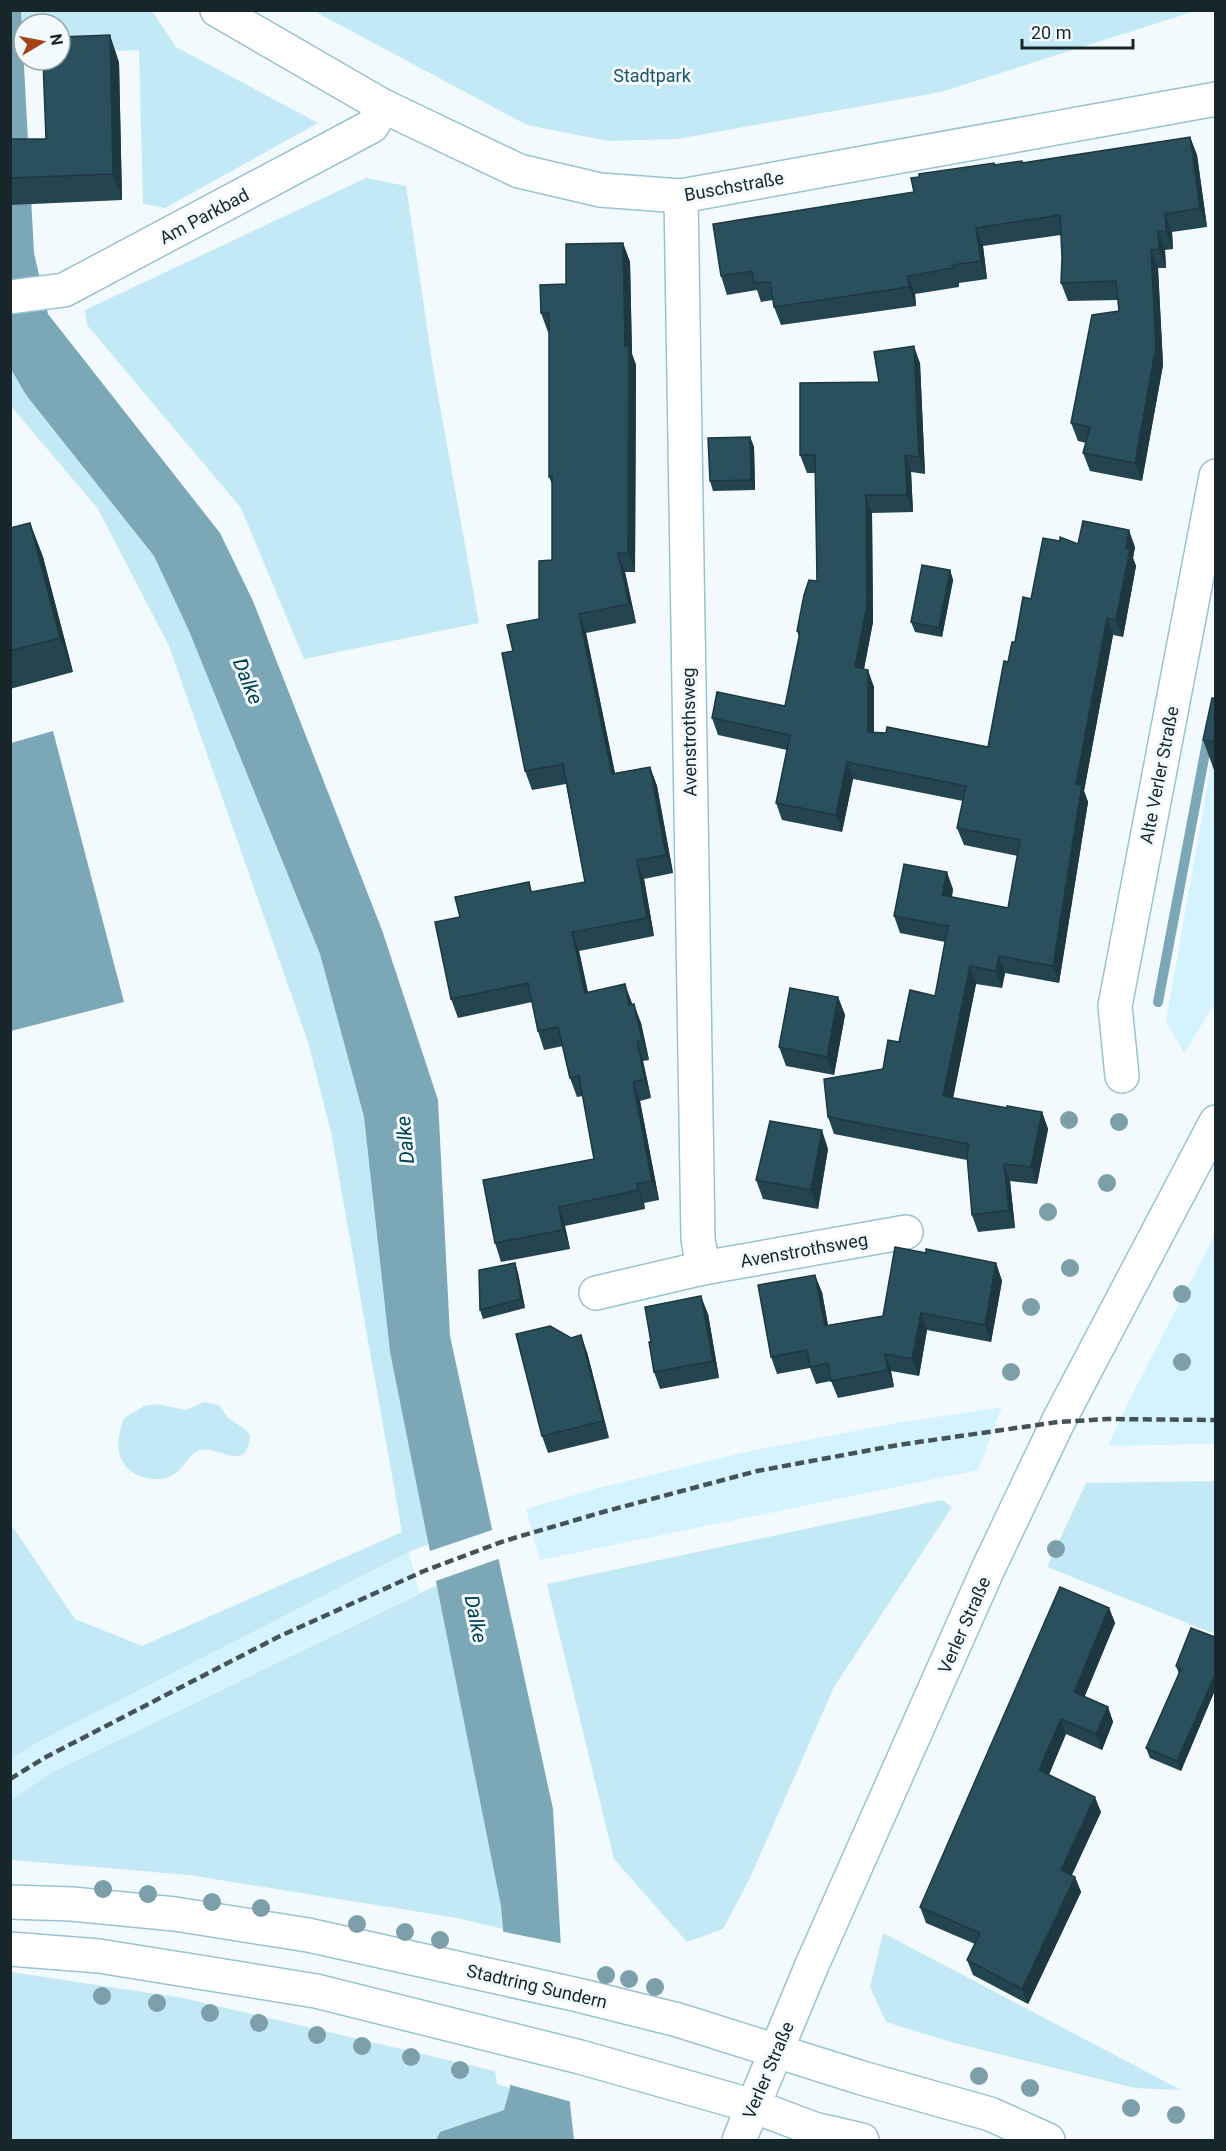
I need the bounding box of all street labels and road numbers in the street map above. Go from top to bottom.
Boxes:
street label: Buschstraße [683,167,785,205]
street label: Am Parkbad [156,184,252,248]
street label: Avenstrothsweg [677,667,701,797]
street label: Alte Verler Straße [1135,704,1183,846]
street label: Avenstrothsweg [739,1228,869,1272]
street label: Verler Straße [933,1573,995,1677]
street label: Stadtring Sundern [465,1960,609,2012]
street label: Verler Straße [738,2018,798,2122]

